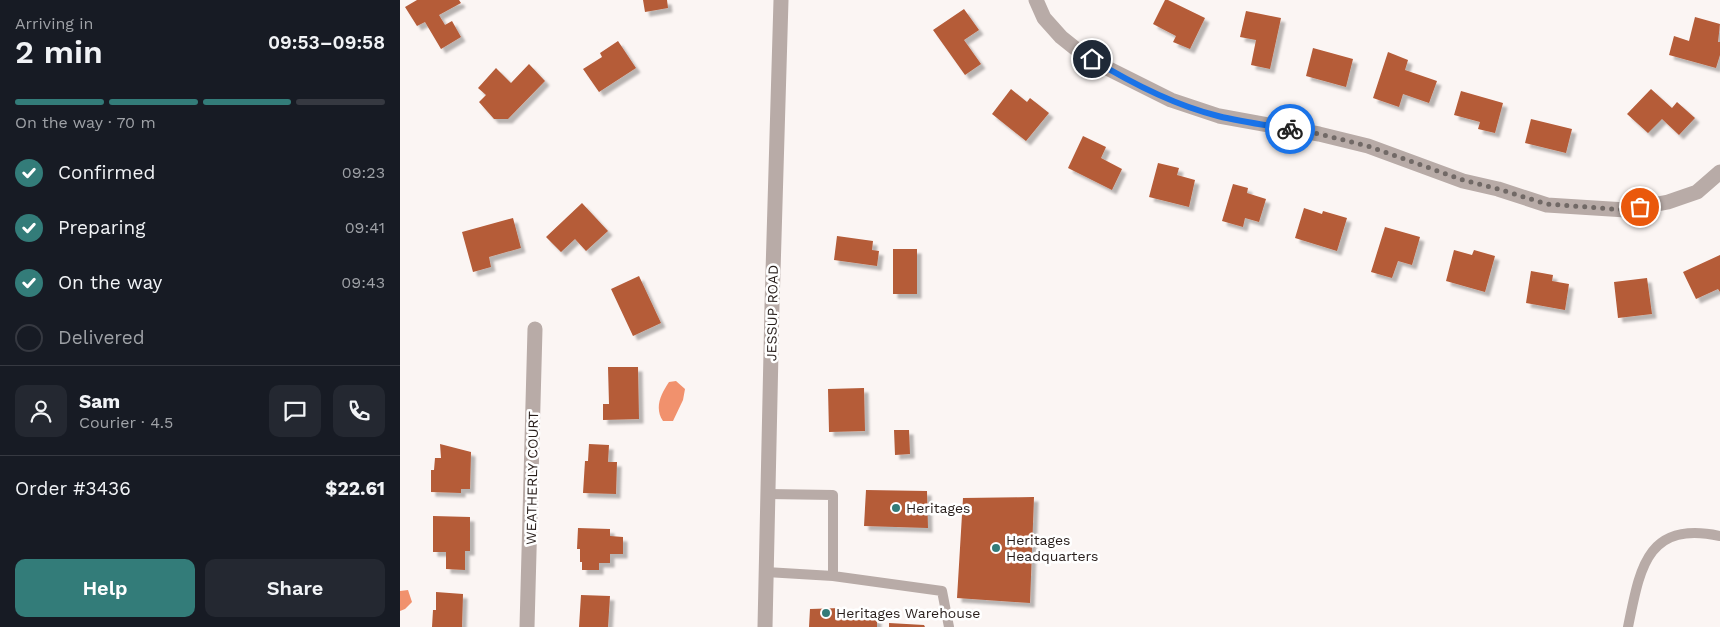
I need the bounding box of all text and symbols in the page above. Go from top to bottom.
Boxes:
text: Arriving in [15,14,93,33]
text: 09:53–09:58 [268,31,385,54]
text: 2 min [15,33,103,71]
pin [1071,38,1113,80]
icon: home [1078,45,1106,73]
courier [1265,104,1315,154]
text: On the way · 70 m [15,113,156,132]
icon: bike [1276,115,1304,143]
icon: check [15,159,43,187]
text: Confirmed [58,161,155,184]
text: 09:23 [342,163,385,182]
pin [1619,186,1661,228]
icon: bag [1626,193,1654,221]
icon: check [15,214,43,242]
text: Preparing [58,216,145,239]
text: 09:41 [345,218,385,237]
street label: JESSUP ROAD [763,265,781,361]
icon: check [15,269,43,297]
text: On the way [58,271,162,294]
text: 09:43 [341,273,385,292]
text: Delivered [58,326,145,349]
button: person [15,385,67,437]
button: chat [269,385,321,437]
button: phone [333,385,385,437]
text: Sam [79,390,120,413]
street label: WEATHERLY COURT [523,410,541,545]
text: Courier · 4.5 [79,413,173,432]
text: Order #3436 [15,477,131,500]
text: $22.61 [325,477,385,500]
place label: Heritages [906,500,970,516]
marker: Heritages [890,502,902,514]
place label: Heritages Headquarters [1006,532,1098,564]
marker: Heritages Headquarters [990,542,1002,554]
button: Help [15,559,195,617]
button: Share [205,559,385,617]
place label: Heritages Warehouse [836,605,980,621]
marker: Heritages Warehouse [820,607,832,619]

